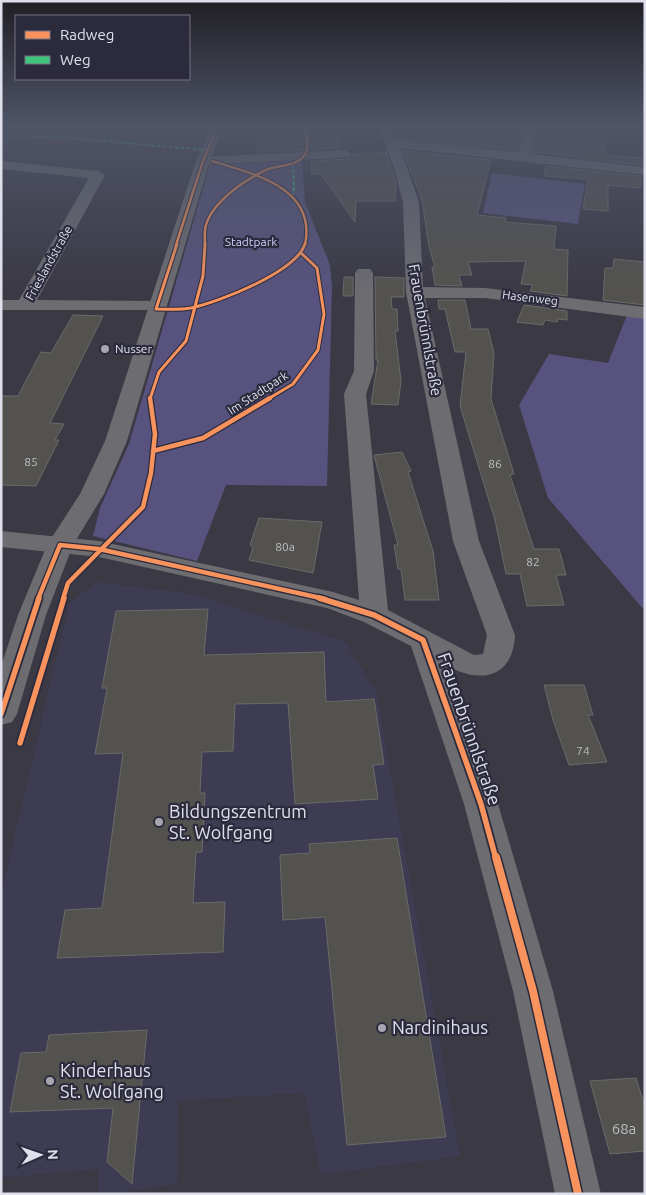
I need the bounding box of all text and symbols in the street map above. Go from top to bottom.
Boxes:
legend [15,15,190,80]
text: Radweg [60,26,114,43]
text: Weg [60,51,91,68]
street label: Frieslandstraße [23,223,74,302]
park label: Stadtpark [225,235,277,248]
street label: Frauenbrünnlstraße [406,263,445,397]
street label: Hasenweg [501,288,559,307]
place label: Nusser [115,342,152,355]
marker: Nusser [99,343,111,355]
street label: Im Stadtpark [225,368,290,417]
house number: 85 [24,455,38,468]
house number: 86 [488,457,502,470]
house number: 80a [275,540,295,553]
house number: 82 [526,555,540,568]
street label: Frauenbrünnlstraße [434,650,506,808]
house number: 74 [576,744,590,757]
place label: Bildungszentrum St. Wolfgang [169,801,307,842]
marker: Bildungszentrum St. Wolfgang [153,816,165,828]
place label: Nardinihaus [392,1017,488,1037]
marker: Nardinihaus [376,1022,388,1034]
place label: Kinderhaus St. Wolfgang [60,1060,164,1101]
marker: Kinderhaus St. Wolfgang [44,1075,56,1087]
house number: 68a [612,1120,636,1137]
north arrow [15,1130,65,1180]
text: N [45,1149,61,1160]

